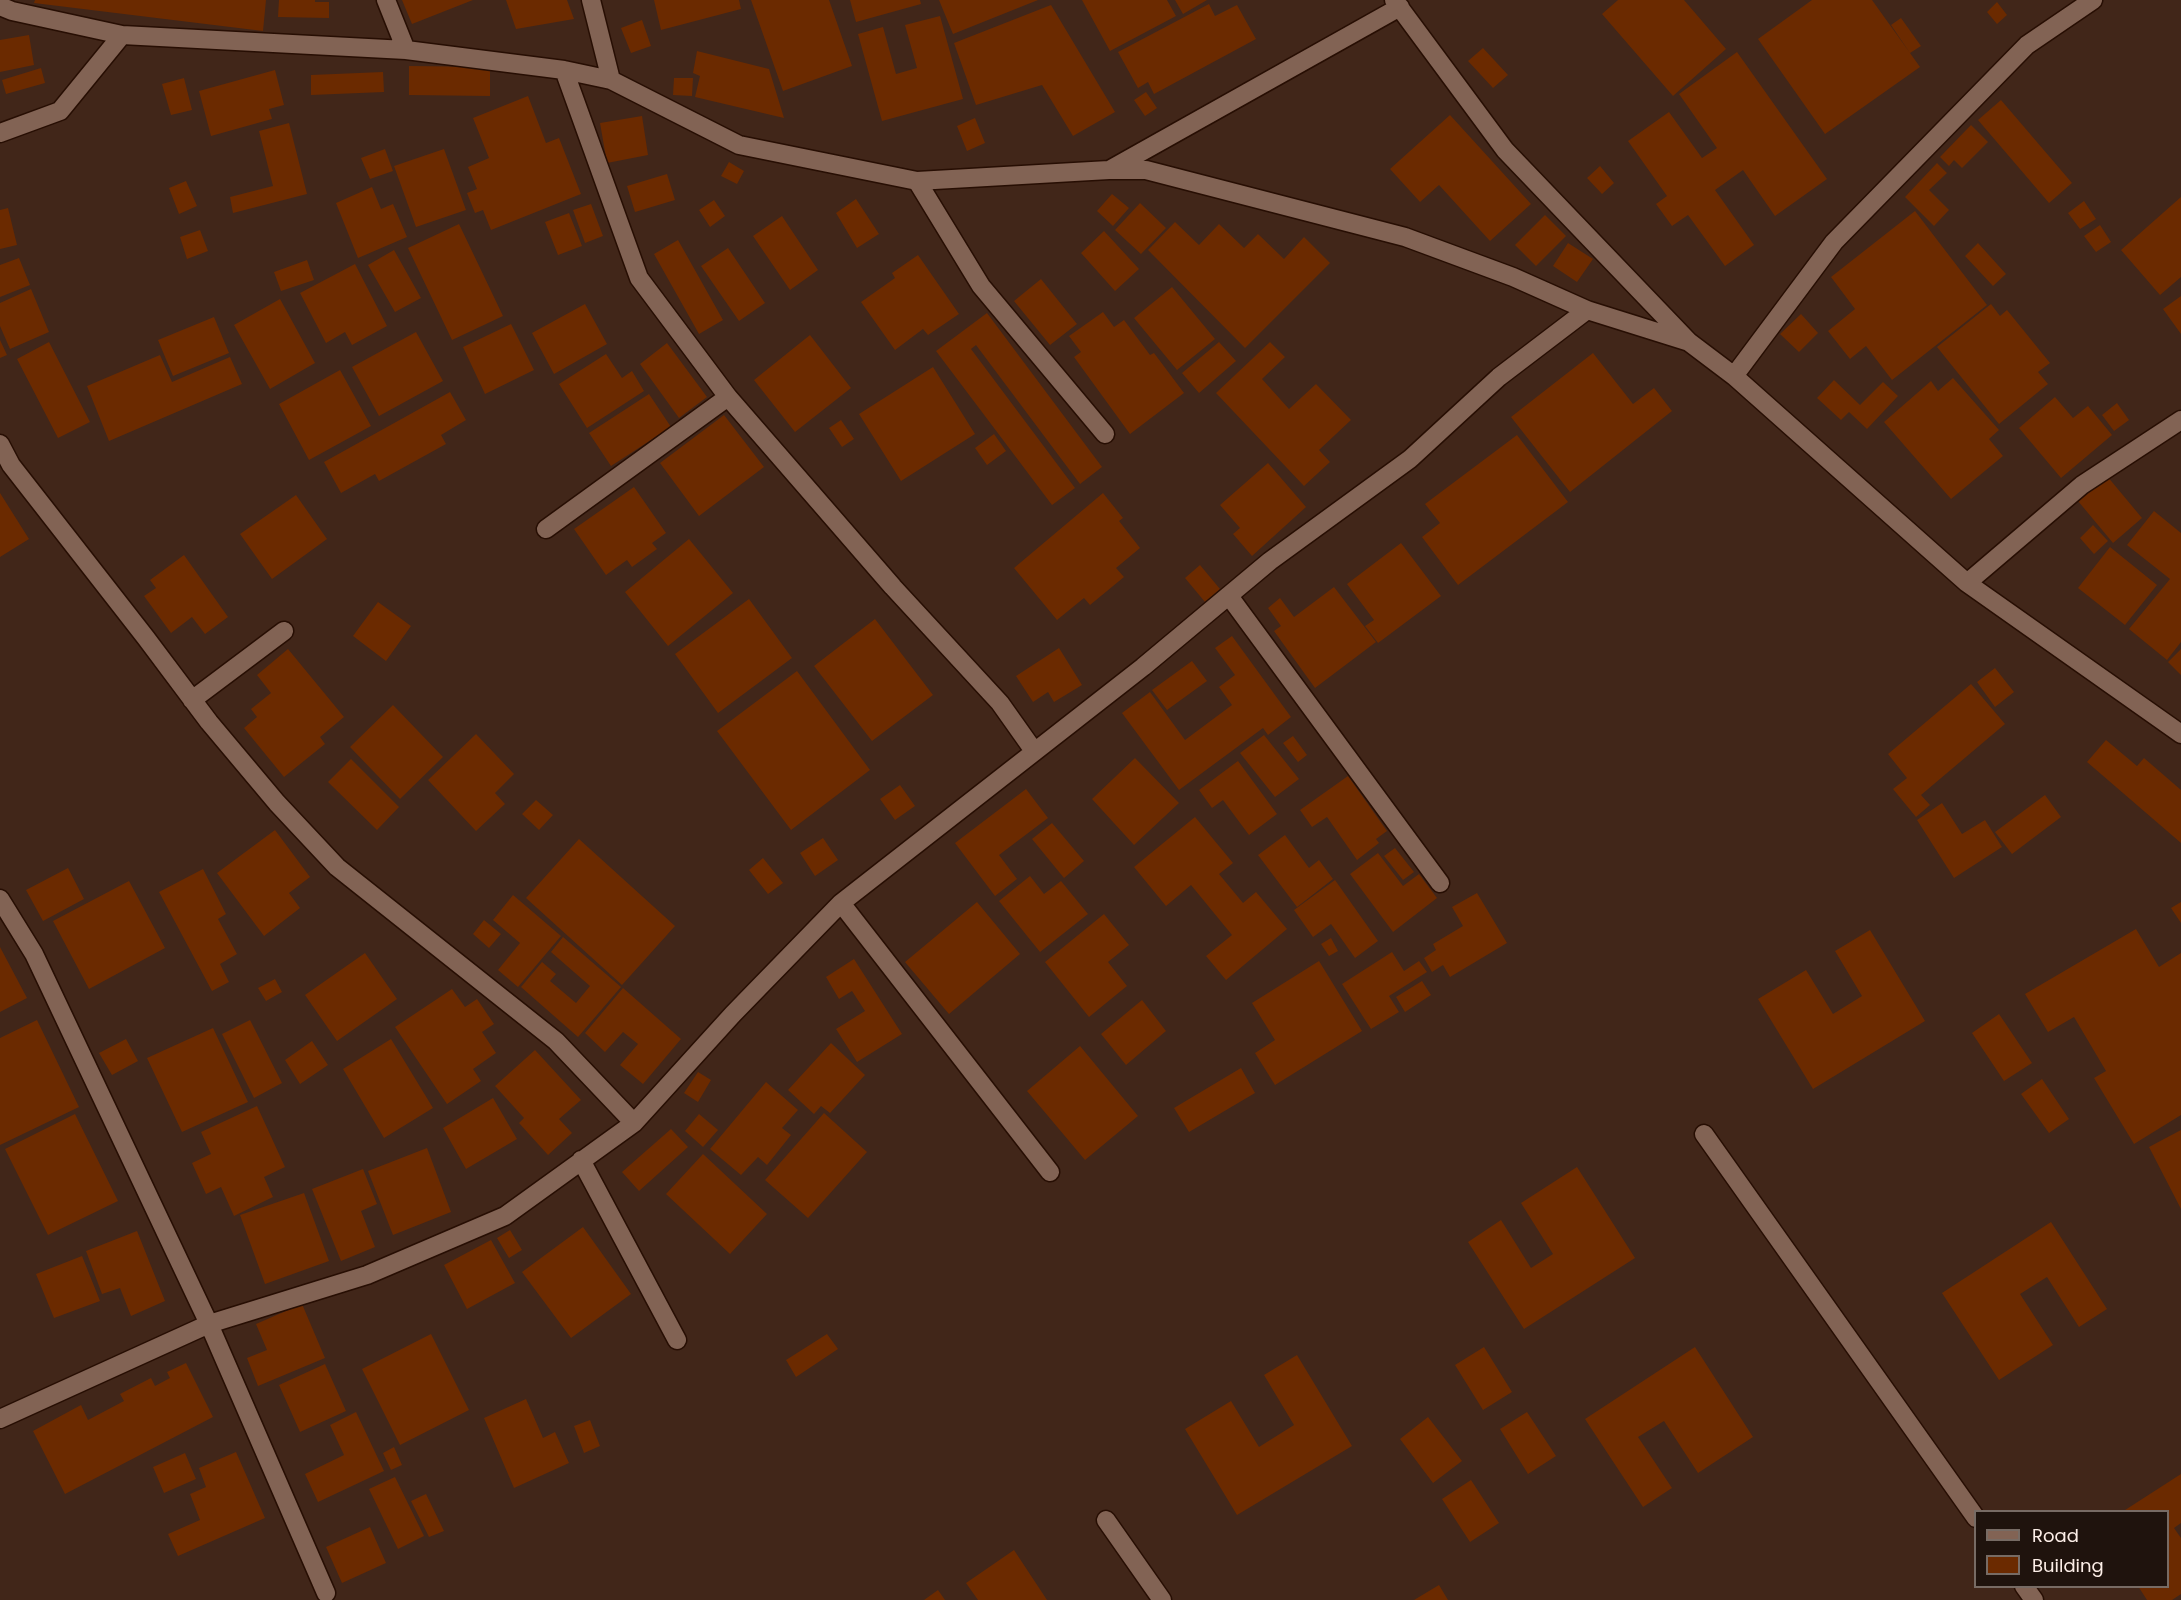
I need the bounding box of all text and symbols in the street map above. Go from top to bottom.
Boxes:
legend [1974,1510,2169,1588]
text: Road [2032,1523,2079,1548]
text: Building [2032,1553,2104,1578]

